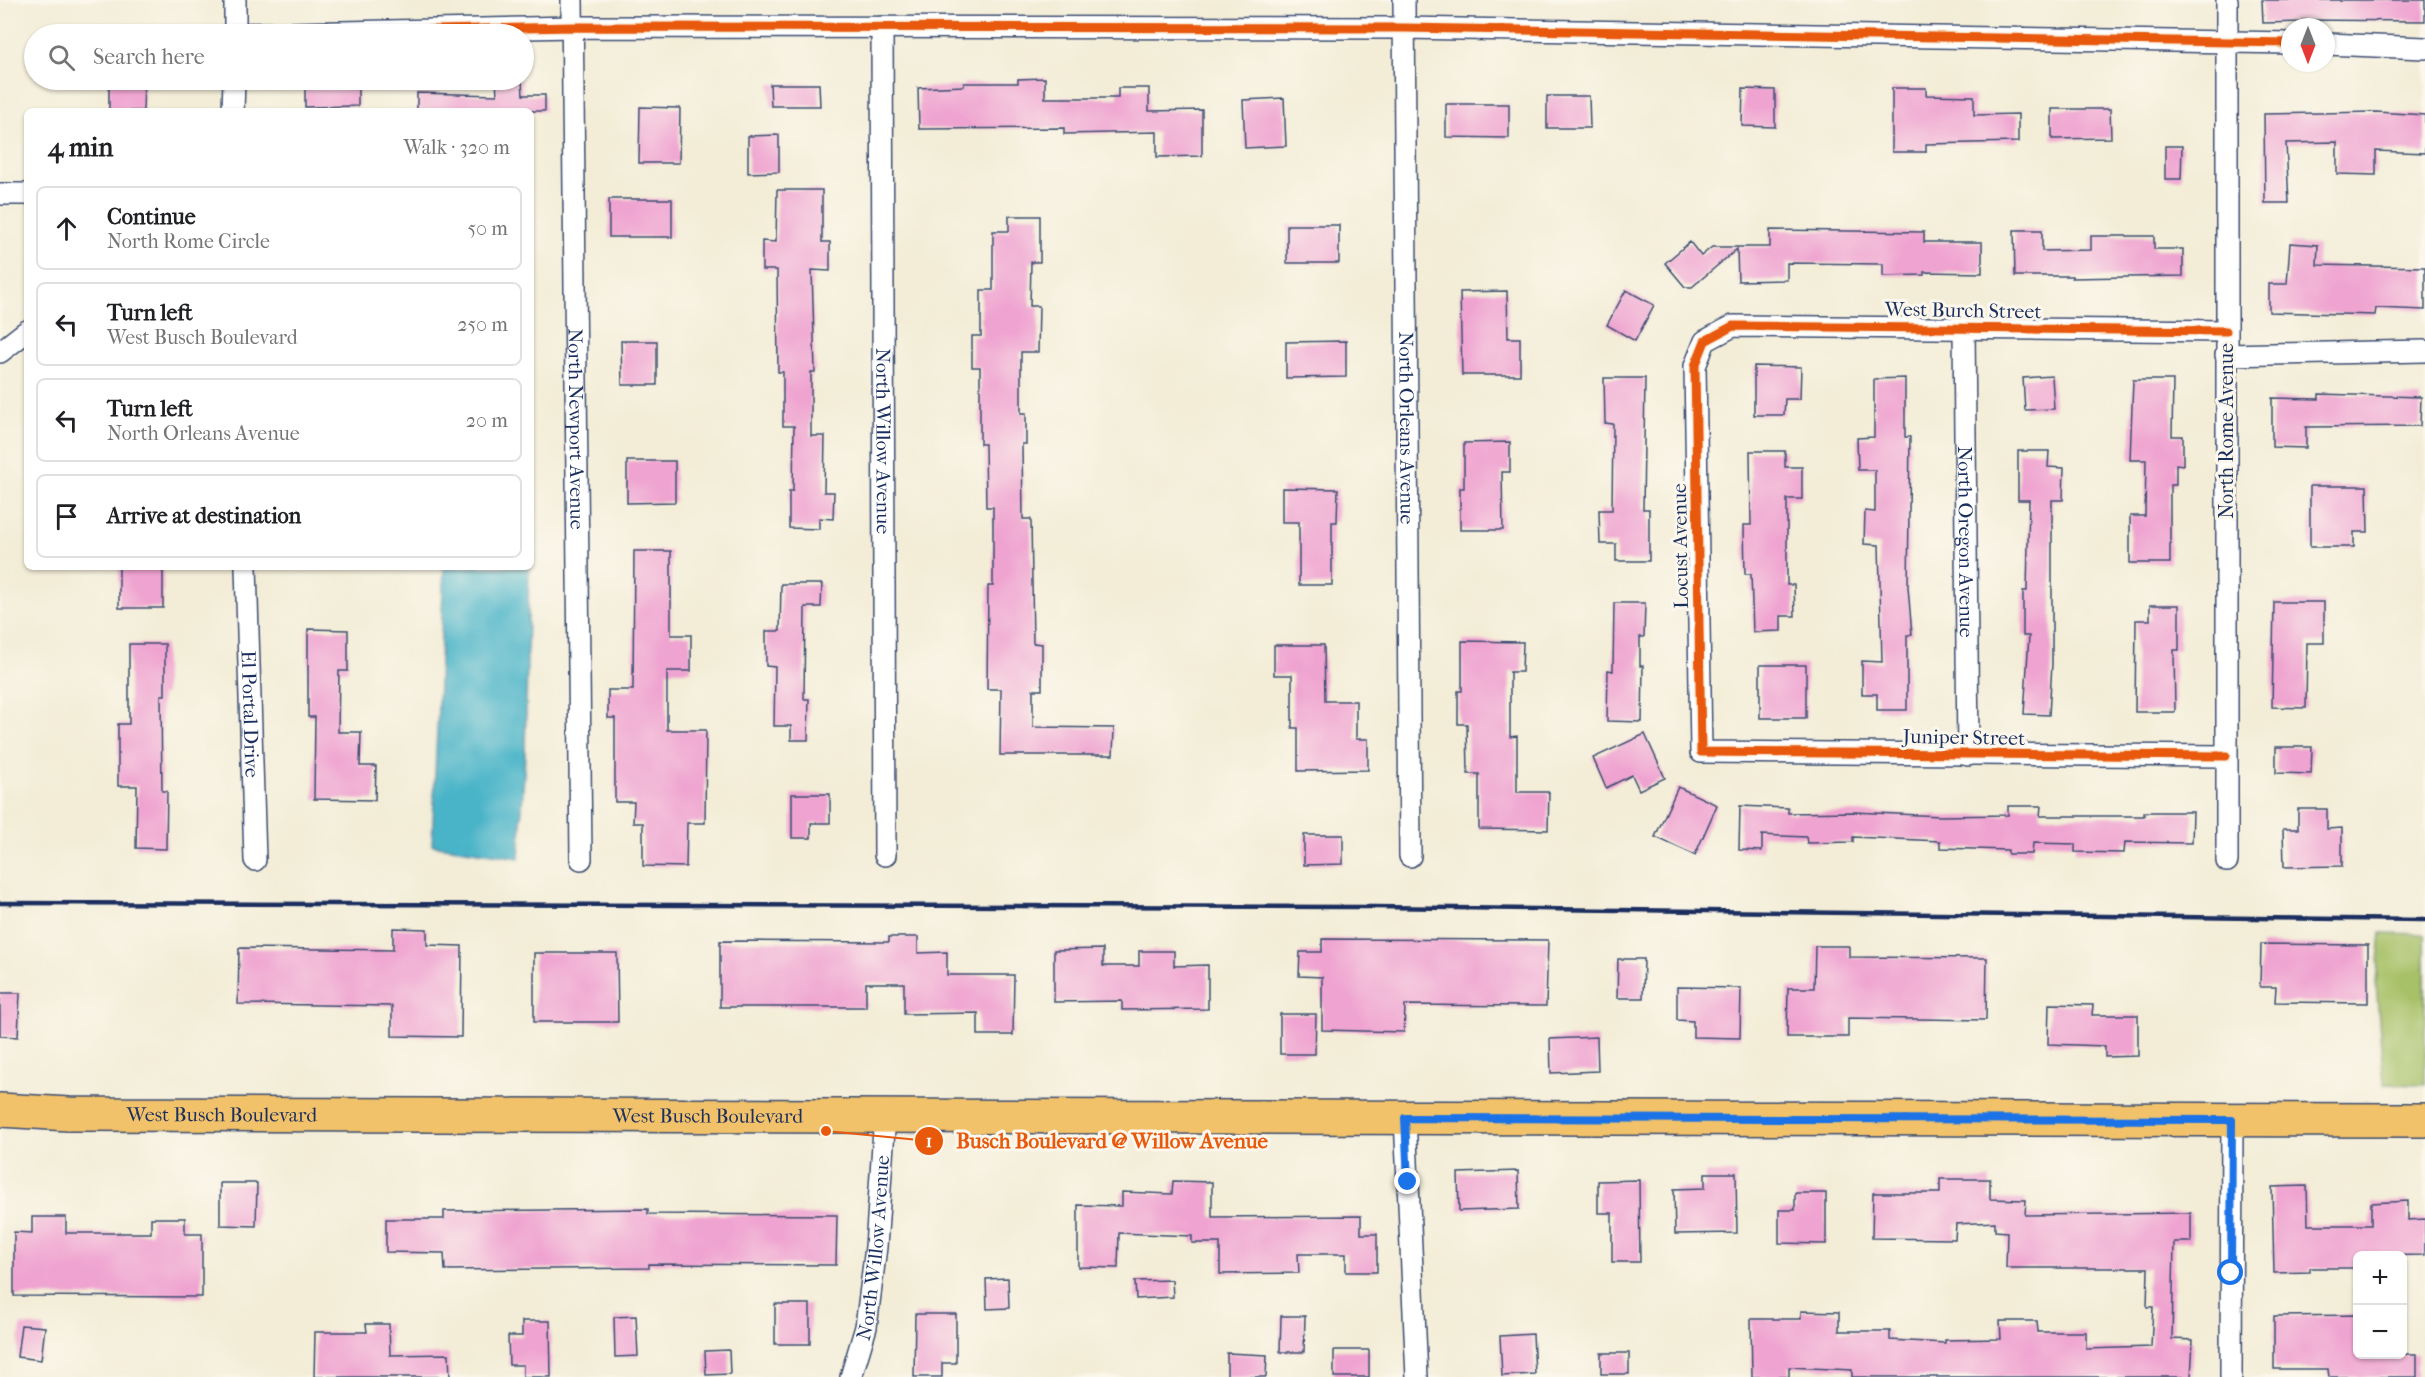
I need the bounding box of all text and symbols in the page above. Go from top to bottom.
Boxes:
north arrow [2281,18,2335,72]
search box [24,24,534,90]
icon: search [45,41,78,74]
text: Search here [93,44,205,70]
text: 4 min [48,132,113,163]
text: Walk · 320 m [404,136,510,159]
text: Continue [107,204,196,230]
icon: ahead [50,212,83,245]
text: 50 m [467,217,508,240]
text: North Rome Circle [107,230,270,253]
street label: West Burch Street [1883,298,2042,323]
text: Turn left [107,300,193,326]
icon: left [50,308,83,341]
text: 250 m [457,313,508,336]
text: West Busch Boulevard [107,326,298,349]
street label: North Newport Avenue [563,328,589,530]
street label: North Orleans Avenue [1394,332,1419,525]
street label: North Rome Avenue [2215,343,2238,519]
street label: North Willow Avenue [871,348,895,534]
text: Turn left [107,396,193,422]
icon: left [50,404,83,437]
text: 20 m [466,409,508,432]
text: North Orleans Avenue [107,422,300,445]
street label: North Oregon Avenue [1953,446,1978,638]
street label: Locust Avenue [1668,483,1693,609]
icon: arrive [50,500,83,533]
text: Arrive at destination [107,503,301,529]
street label: El Portal Drive [237,650,263,778]
street label: Juniper Street [1901,725,2025,750]
street label: West Busch Boulevard [125,1103,318,1127]
street label: West Busch Boulevard [611,1104,804,1128]
callout: Busch Boulevard @ Willow Avenue [914,1121,1280,1160]
text: Busch Boulevard @ Willow Avenue [956,1129,1268,1153]
text: 1 [926,1131,932,1152]
street label: North Willow Avenue [852,1154,894,1343]
route end [1394,1168,1420,1194]
map controls [2353,1251,2407,1359]
button: + [2353,1251,2407,1305]
route start [2217,1259,2243,1285]
button: − [2353,1305,2407,1359]

